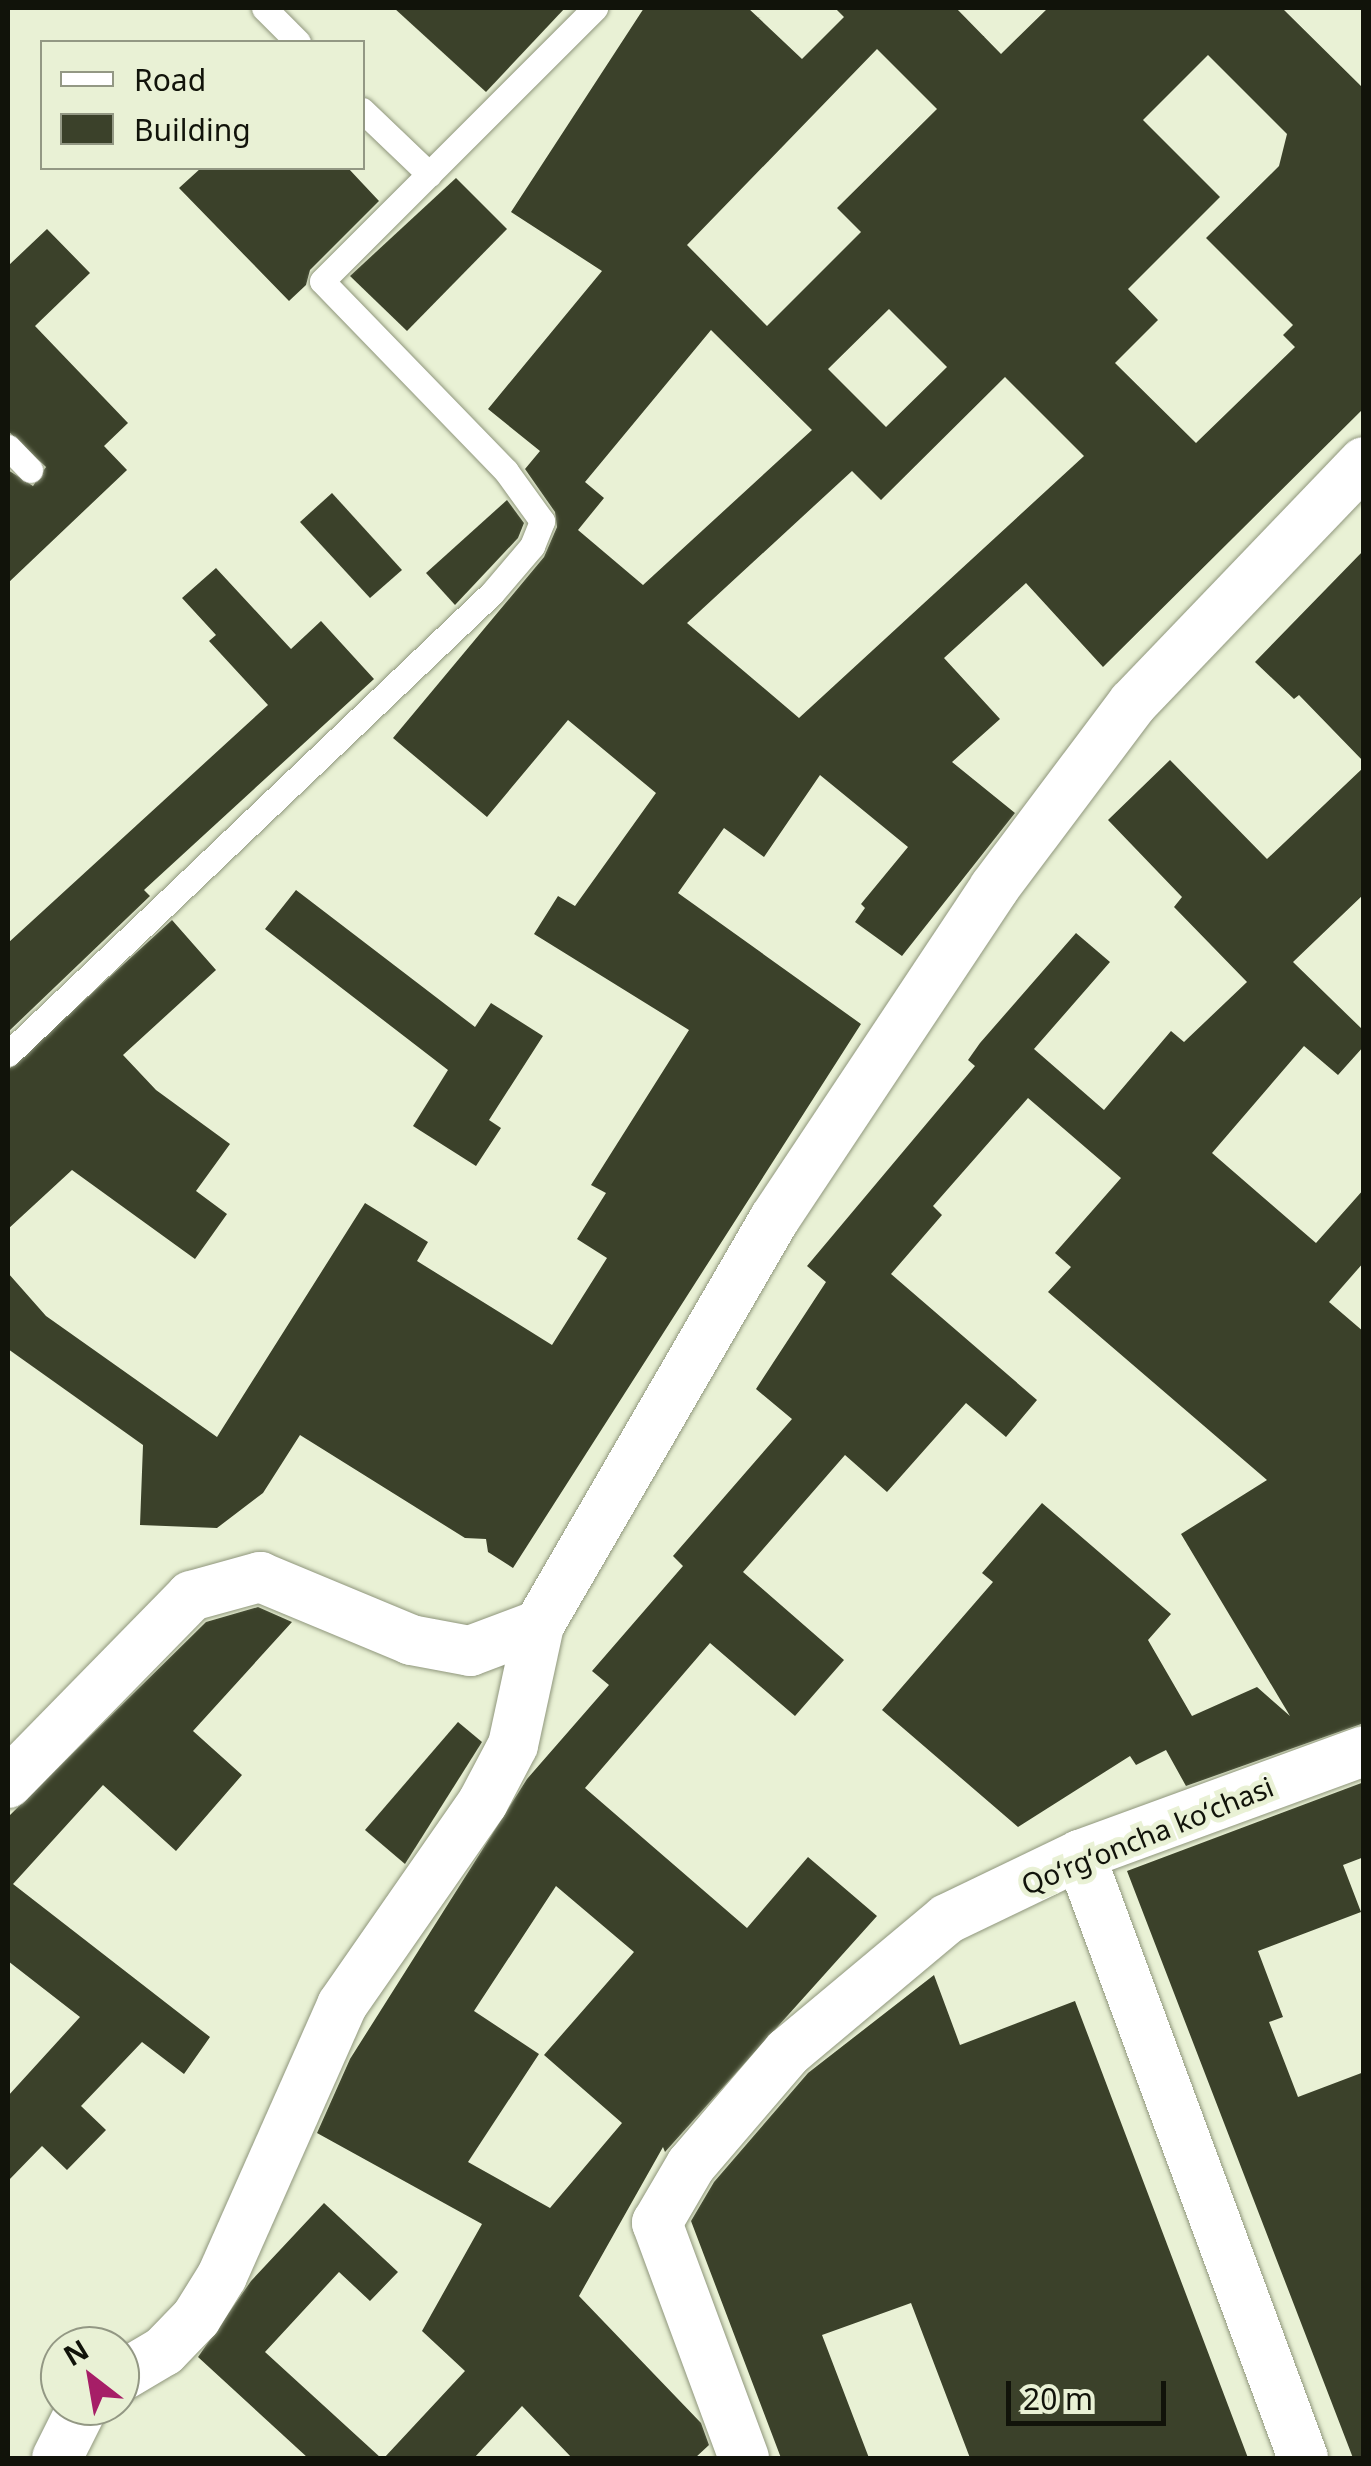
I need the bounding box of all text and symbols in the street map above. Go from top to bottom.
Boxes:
legend [40,40,365,170]
text: Road [134,59,206,100]
text: Building [134,109,251,150]
street label: Qoʻrgʻoncha koʻchasi [1016,1769,1278,1901]
north arrow [40,2326,140,2426]
text: N [56,2330,95,2374]
scale bar [1011,2361,1171,2423]
text: 20 m [1023,2378,1093,2419]

